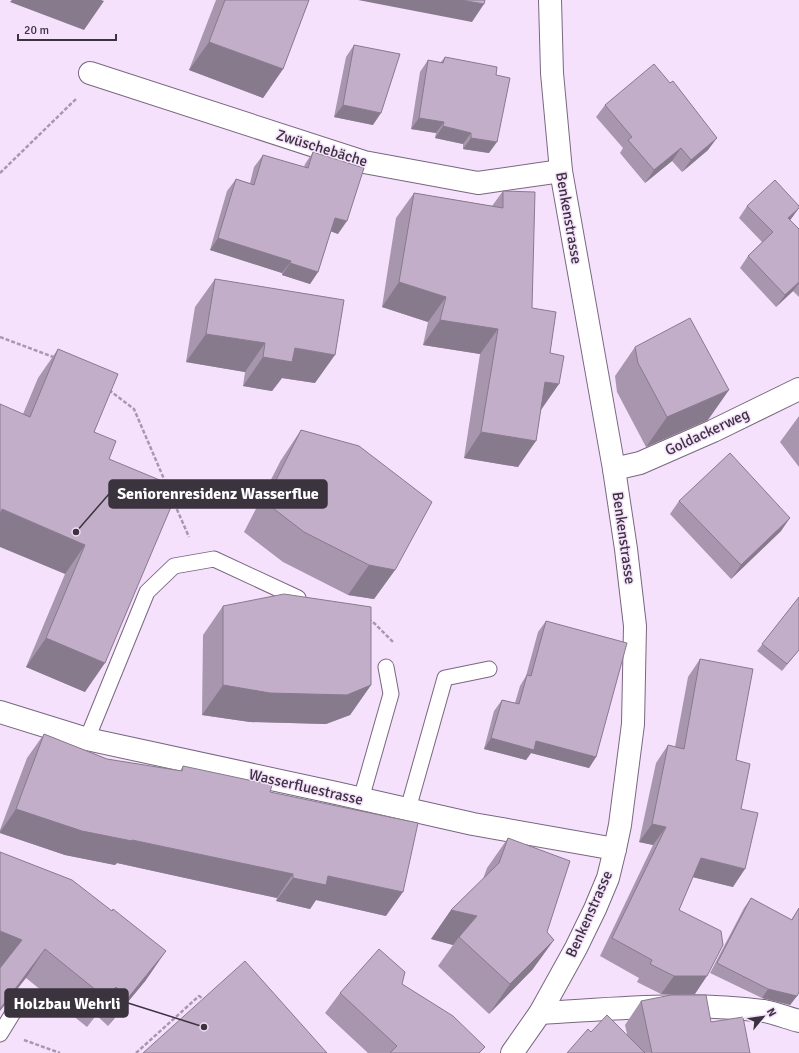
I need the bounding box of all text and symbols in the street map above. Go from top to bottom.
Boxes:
scale bar [18,16,116,42]
text: 20 m [24,23,49,38]
street label: Zwüschebäche [274,126,370,170]
street label: Benkenstrasse [552,171,586,265]
street label: Goldackerweg [662,405,752,459]
callout: Seniorenresidenz Wasserflue [109,480,327,508]
text: Seniorenresidenz Wasserflue [117,484,319,504]
street label: Benkenstrasse [609,491,639,585]
street label: Wasserfluestrasse [247,765,365,809]
street label: Benkenstrasse [562,868,616,960]
callout: Holzbau Wehrli [5,989,128,1017]
text: Holzbau Wehrli [13,994,121,1014]
north arrow [743,997,783,1037]
text: N [764,1006,779,1019]

